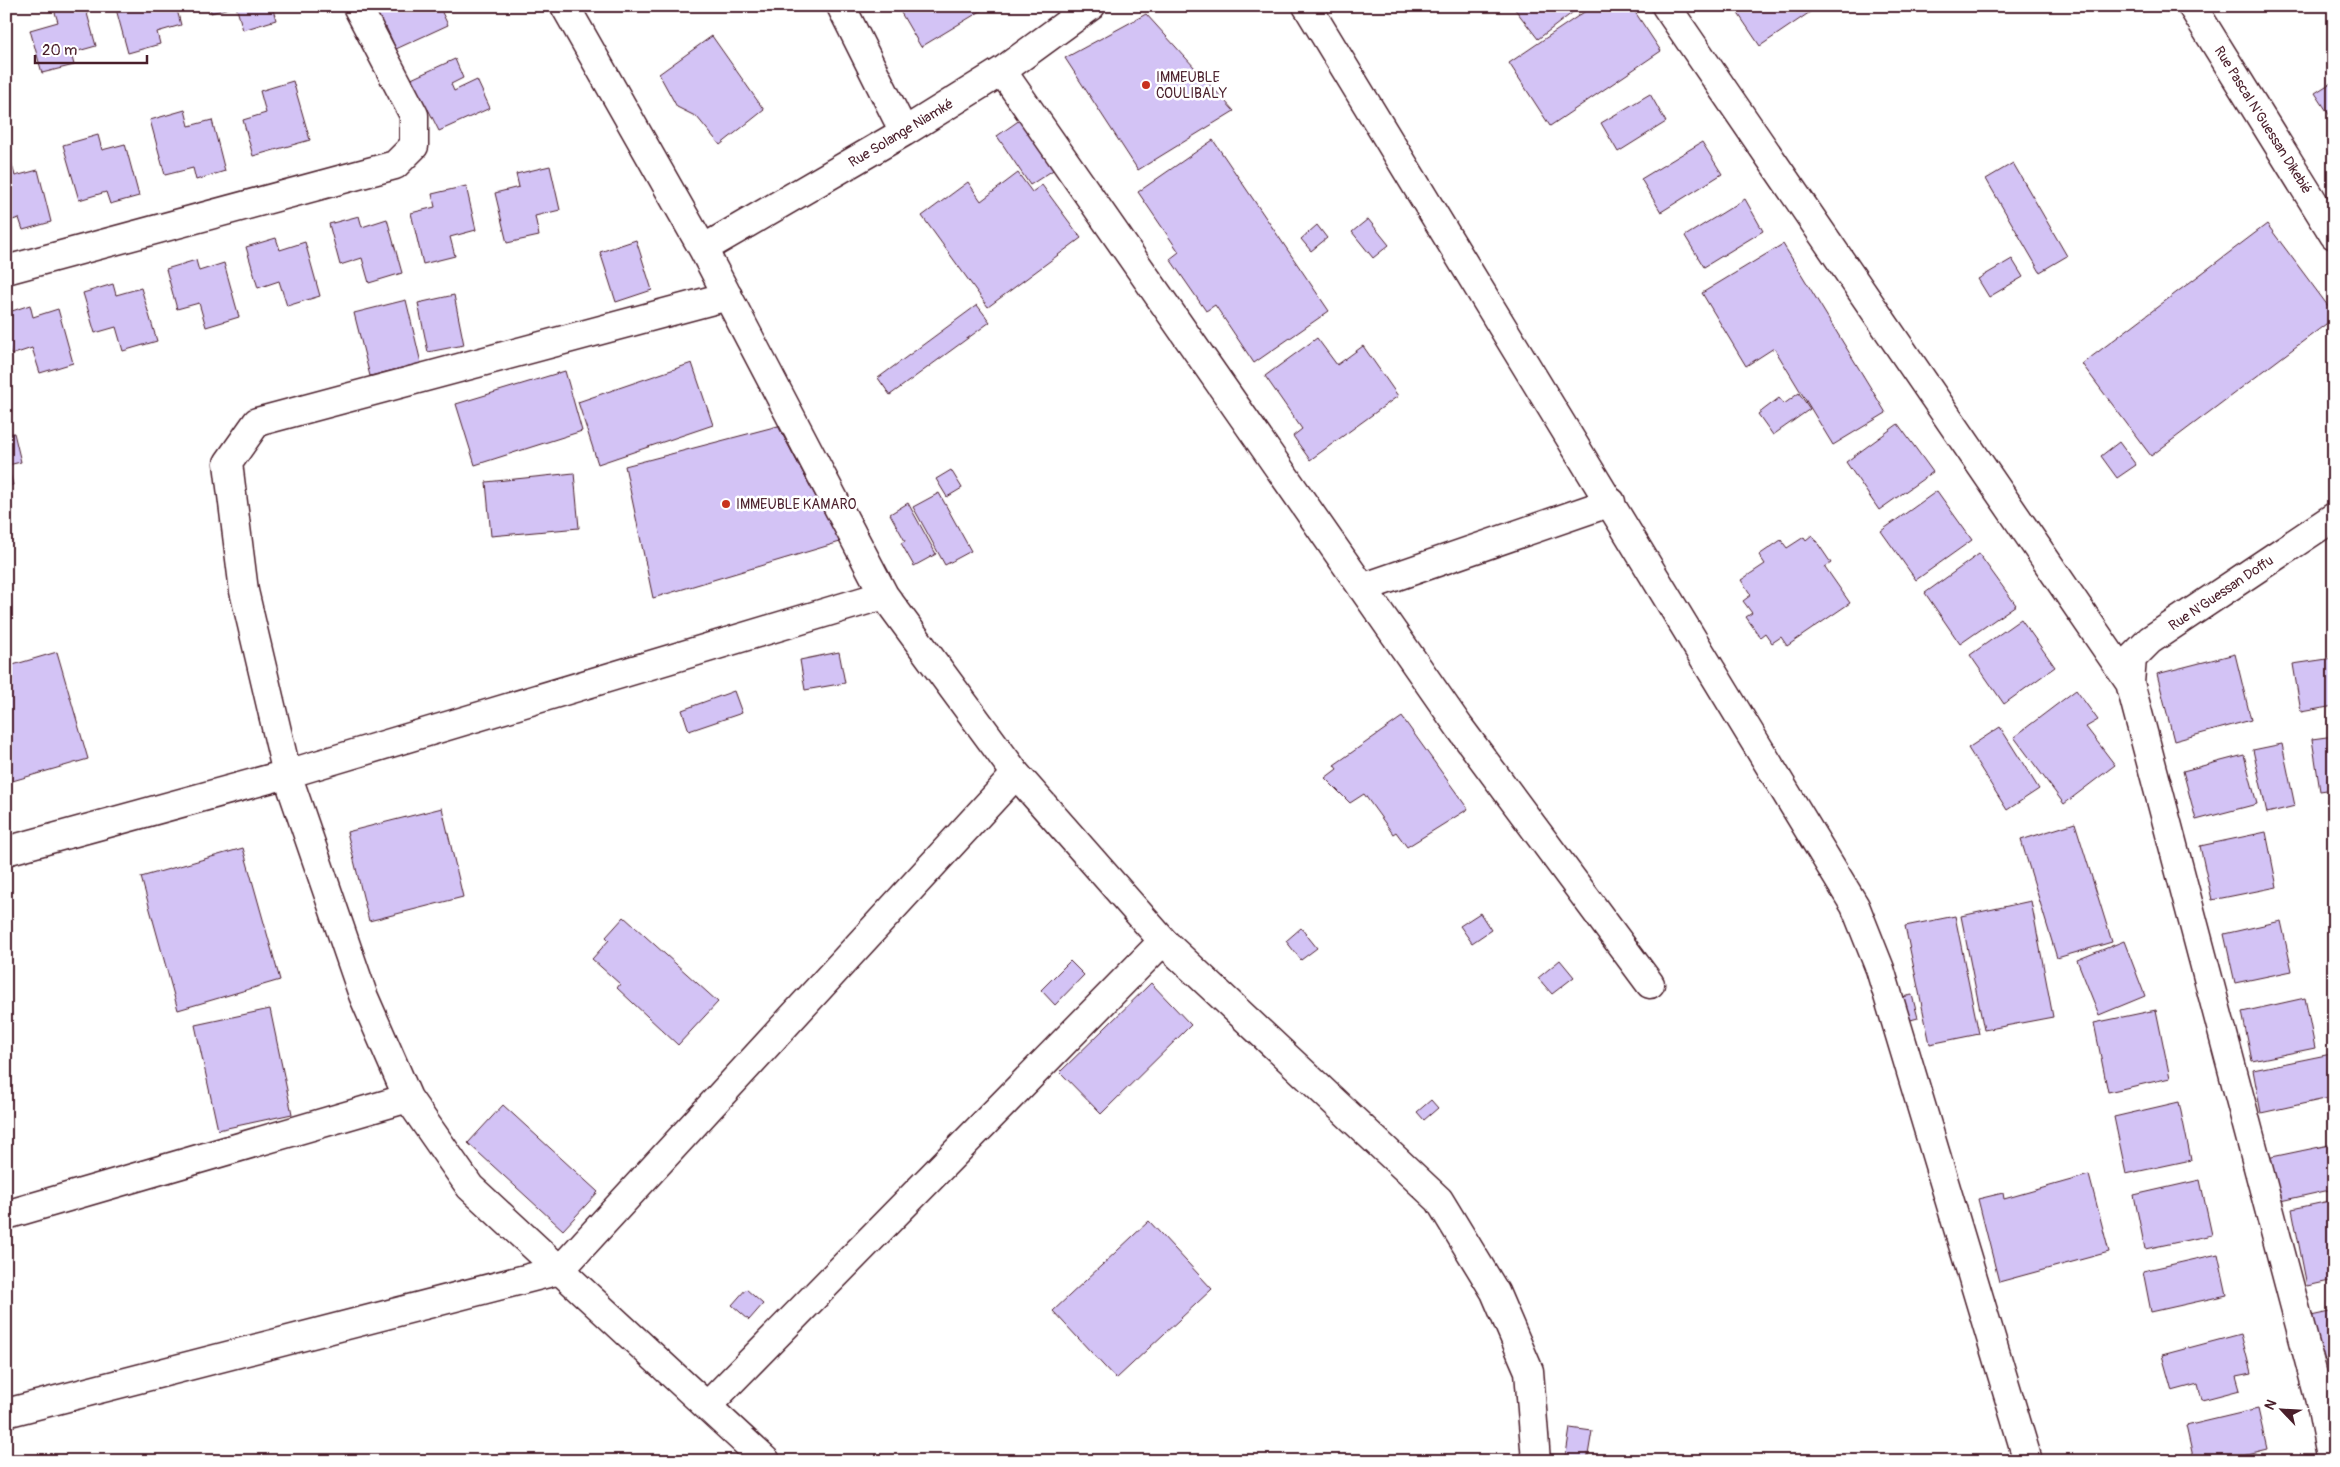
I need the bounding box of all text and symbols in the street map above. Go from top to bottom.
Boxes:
scale bar [35,32,148,64]
text: 20 m [42,41,77,60]
street label: Rue Pascal N'Guessan Dikebié [2211,43,2315,197]
place label: IMMEUBLE COULIBALY [1156,69,1227,102]
marker: IMMEUBLE COULIBALY [1140,79,1152,91]
street label: Rue Solange Niamké [846,95,956,171]
place label: IMMEUBLE KAMARO [736,496,857,513]
marker: IMMEUBLE KAMARO [720,498,732,510]
street label: Rue N'Guessan Doffu [2165,552,2277,634]
north arrow [2258,1384,2308,1434]
text: N [2261,1397,2280,1413]

